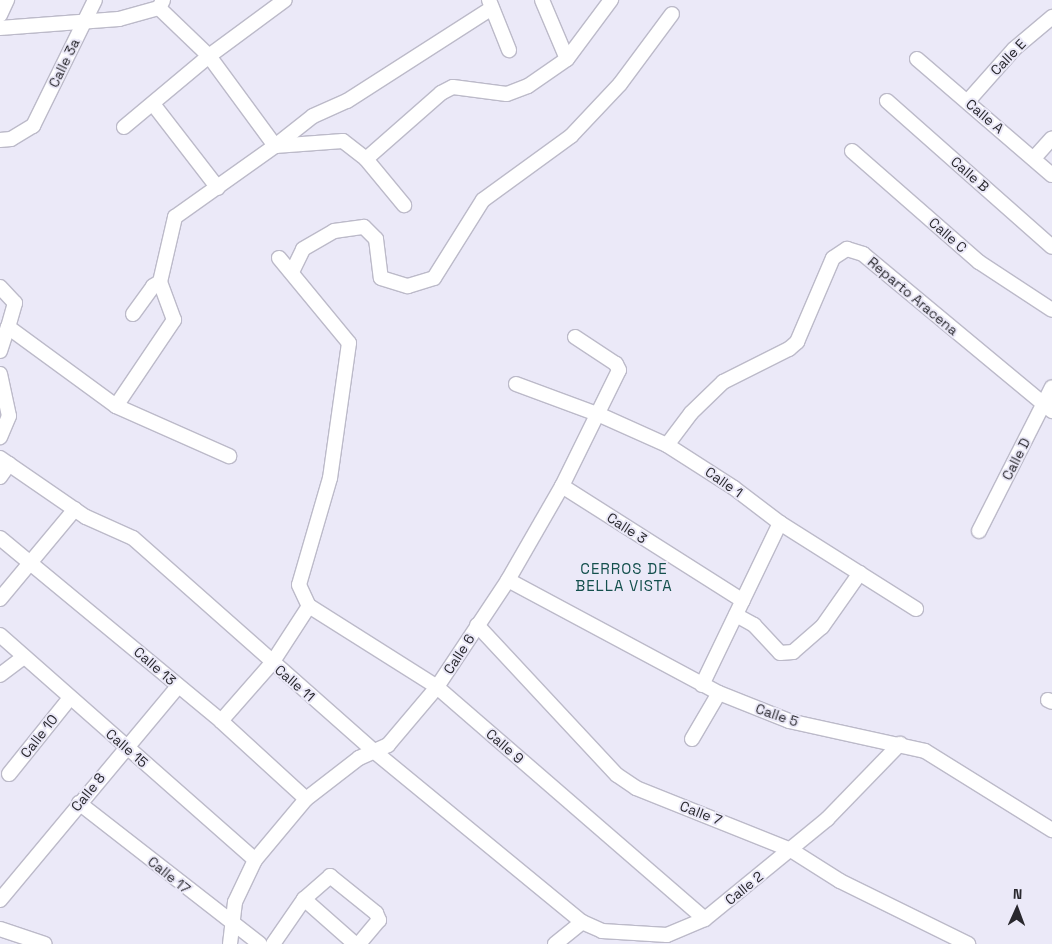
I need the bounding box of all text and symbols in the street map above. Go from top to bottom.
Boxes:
street label: Calle E [987,35,1029,79]
street label: Calle 3a [45,36,83,90]
street label: Calle A [963,95,1007,137]
street label: Calle B [947,153,993,195]
street label: Calle C [926,214,970,256]
street label: Reparto Aracena [864,253,962,339]
street label: Calle D [998,435,1034,483]
street label: Calle 1 [702,463,746,501]
street label: Calle 3 [604,509,650,547]
district label: CERROS DE BELLA VISTA [574,559,674,594]
street label: Calle 6 [440,631,478,677]
street label: Calle 13 [131,643,179,689]
street label: Calle 11 [272,661,318,705]
street label: Calle 5 [753,700,801,730]
street label: Calle 10 [17,711,61,761]
street label: Calle 15 [103,725,151,771]
street label: Calle 9 [483,725,527,767]
street label: Calle 8 [67,769,109,815]
street label: Calle 7 [678,797,724,829]
street label: Calle 17 [144,853,194,897]
street label: Calle 2 [722,868,766,908]
north arrow [992,884,1042,934]
text: N [1013,885,1023,903]

